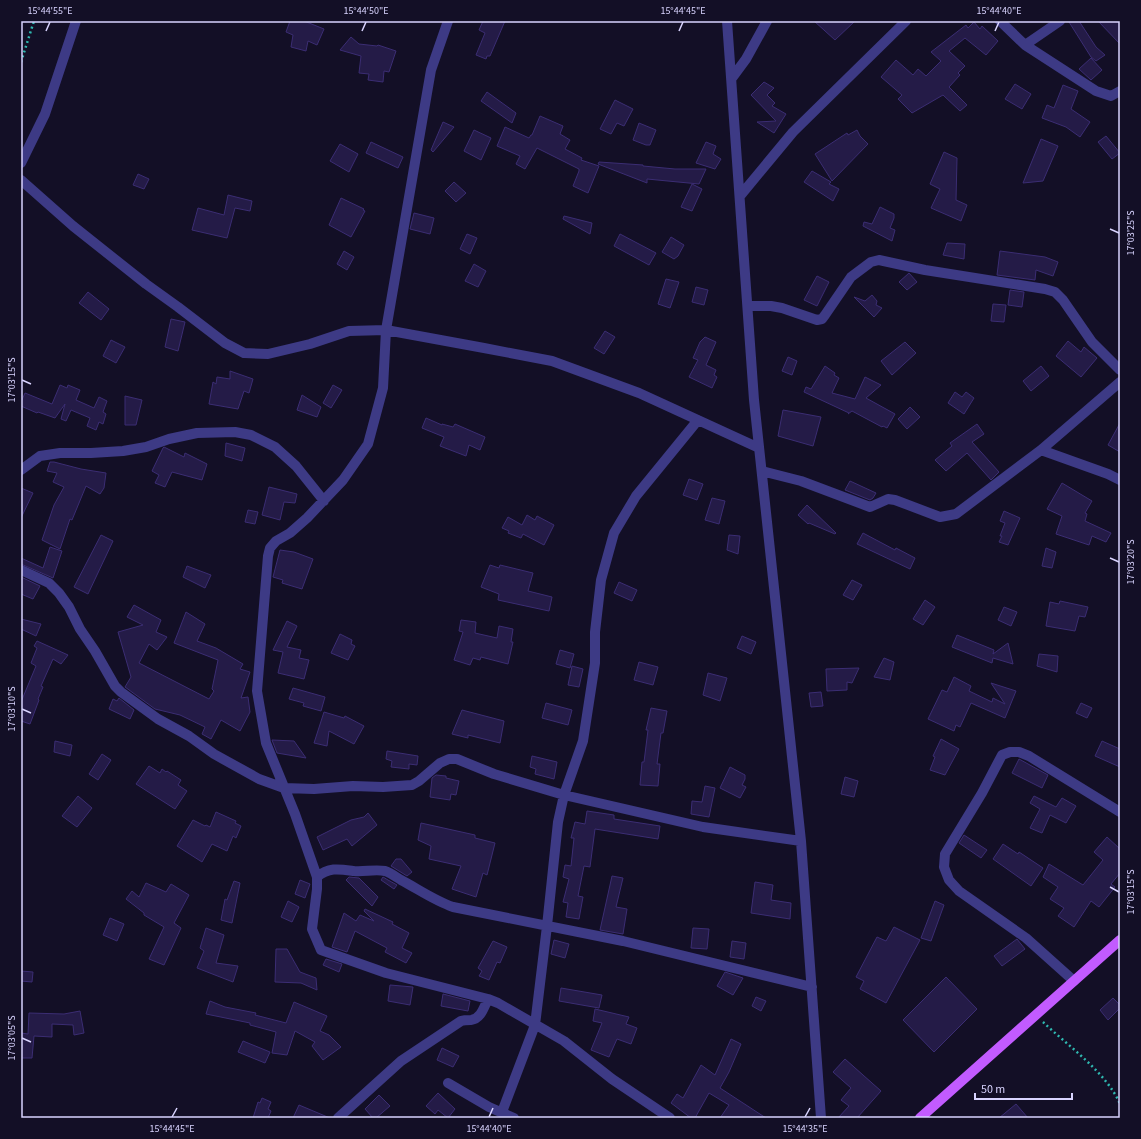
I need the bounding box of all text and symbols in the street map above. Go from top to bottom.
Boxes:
text: 15°44'55"E [27,4,73,18]
text: 15°44'50"E [343,4,389,18]
text: 15°44'45"E [660,4,706,18]
text: 15°44'40"E [976,4,1022,18]
text: 17°03'25"S [1124,210,1138,256]
text: 17°03'15"S [5,357,19,403]
text: 17°03'20"S [1124,539,1138,585]
text: 17°03'10"S [5,686,19,732]
text: 17°03'15"S [1124,869,1138,915]
text: 17°03'05"S [5,1015,19,1061]
scale bar [975,1075,1072,1101]
text: 50 m [981,1081,1005,1098]
text: 15°44'45"E [149,1122,195,1136]
text: 15°44'40"E [466,1122,512,1136]
text: 15°44'35"E [782,1122,828,1136]

